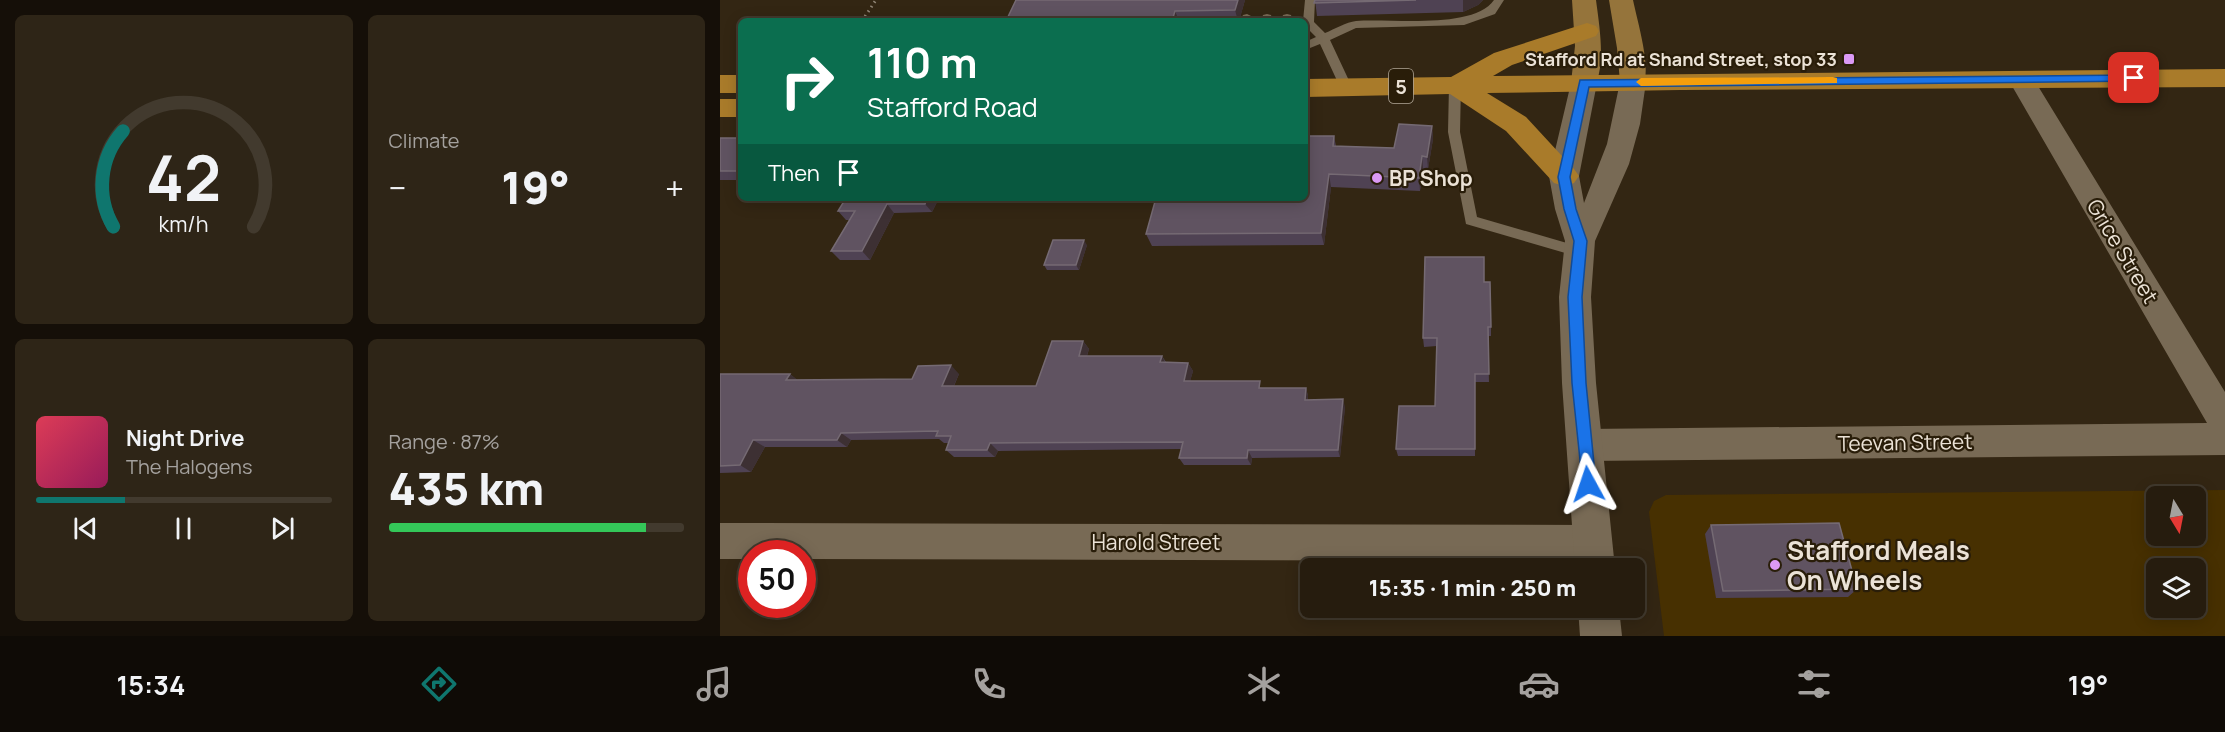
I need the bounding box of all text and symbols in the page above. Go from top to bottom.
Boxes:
text: 110 m [867,33,978,91]
icon: right [768,42,846,120]
place label: Stafford Rd at Shand Street, stop 33 [1525,47,1837,71]
marker: Stafford Rd at Shand Street, stop 33 [1842,52,1856,66]
pin [2108,52,2159,103]
icon: arrive [2117,61,2150,94]
road number: 5 [1389,69,1413,103]
text: Stafford Road [867,88,1038,125]
text: Climate [389,127,460,154]
text: 42 [146,134,221,220]
text: 19° [501,156,570,218]
icon: arrive [832,156,865,189]
text: Then [768,158,820,188]
place label: BP Shop [1389,164,1473,192]
text: − [389,165,406,210]
text: + [665,165,684,210]
marker: BP Shop [1370,171,1384,185]
street label: Grice Street [2081,194,2165,308]
text: km/h [159,209,209,238]
text: Night Drive [126,423,245,453]
street label: Teevan Street [1837,427,1973,457]
text: Range · 87% [389,428,500,455]
position arrow [1556,452,1620,516]
text: The Halogens [126,453,252,480]
text: 435 km [389,457,544,519]
north arrow [2146,486,2206,546]
map controls [2146,486,2206,618]
icon: previous [69,512,102,545]
icon: pause [167,512,200,545]
icon: next [266,512,299,545]
street label: Harold Street [1091,528,1221,556]
place label: Stafford Meals On Wheels [1787,532,1970,598]
speed limit sign: 50 [738,540,816,618]
marker: Stafford Meals On Wheels [1768,558,1782,572]
button: layers [2146,558,2206,618]
text: 15:35 · 1 min · 250 m [1369,573,1576,603]
icon: directions [418,663,460,705]
icon: music [693,663,735,705]
icon: phone [968,663,1010,705]
icon: climate [1243,663,1285,705]
icon: car [1518,663,1560,705]
icon: filters [1793,663,1835,705]
text: 15:34 [116,666,185,703]
text: 19° [2068,666,2108,703]

